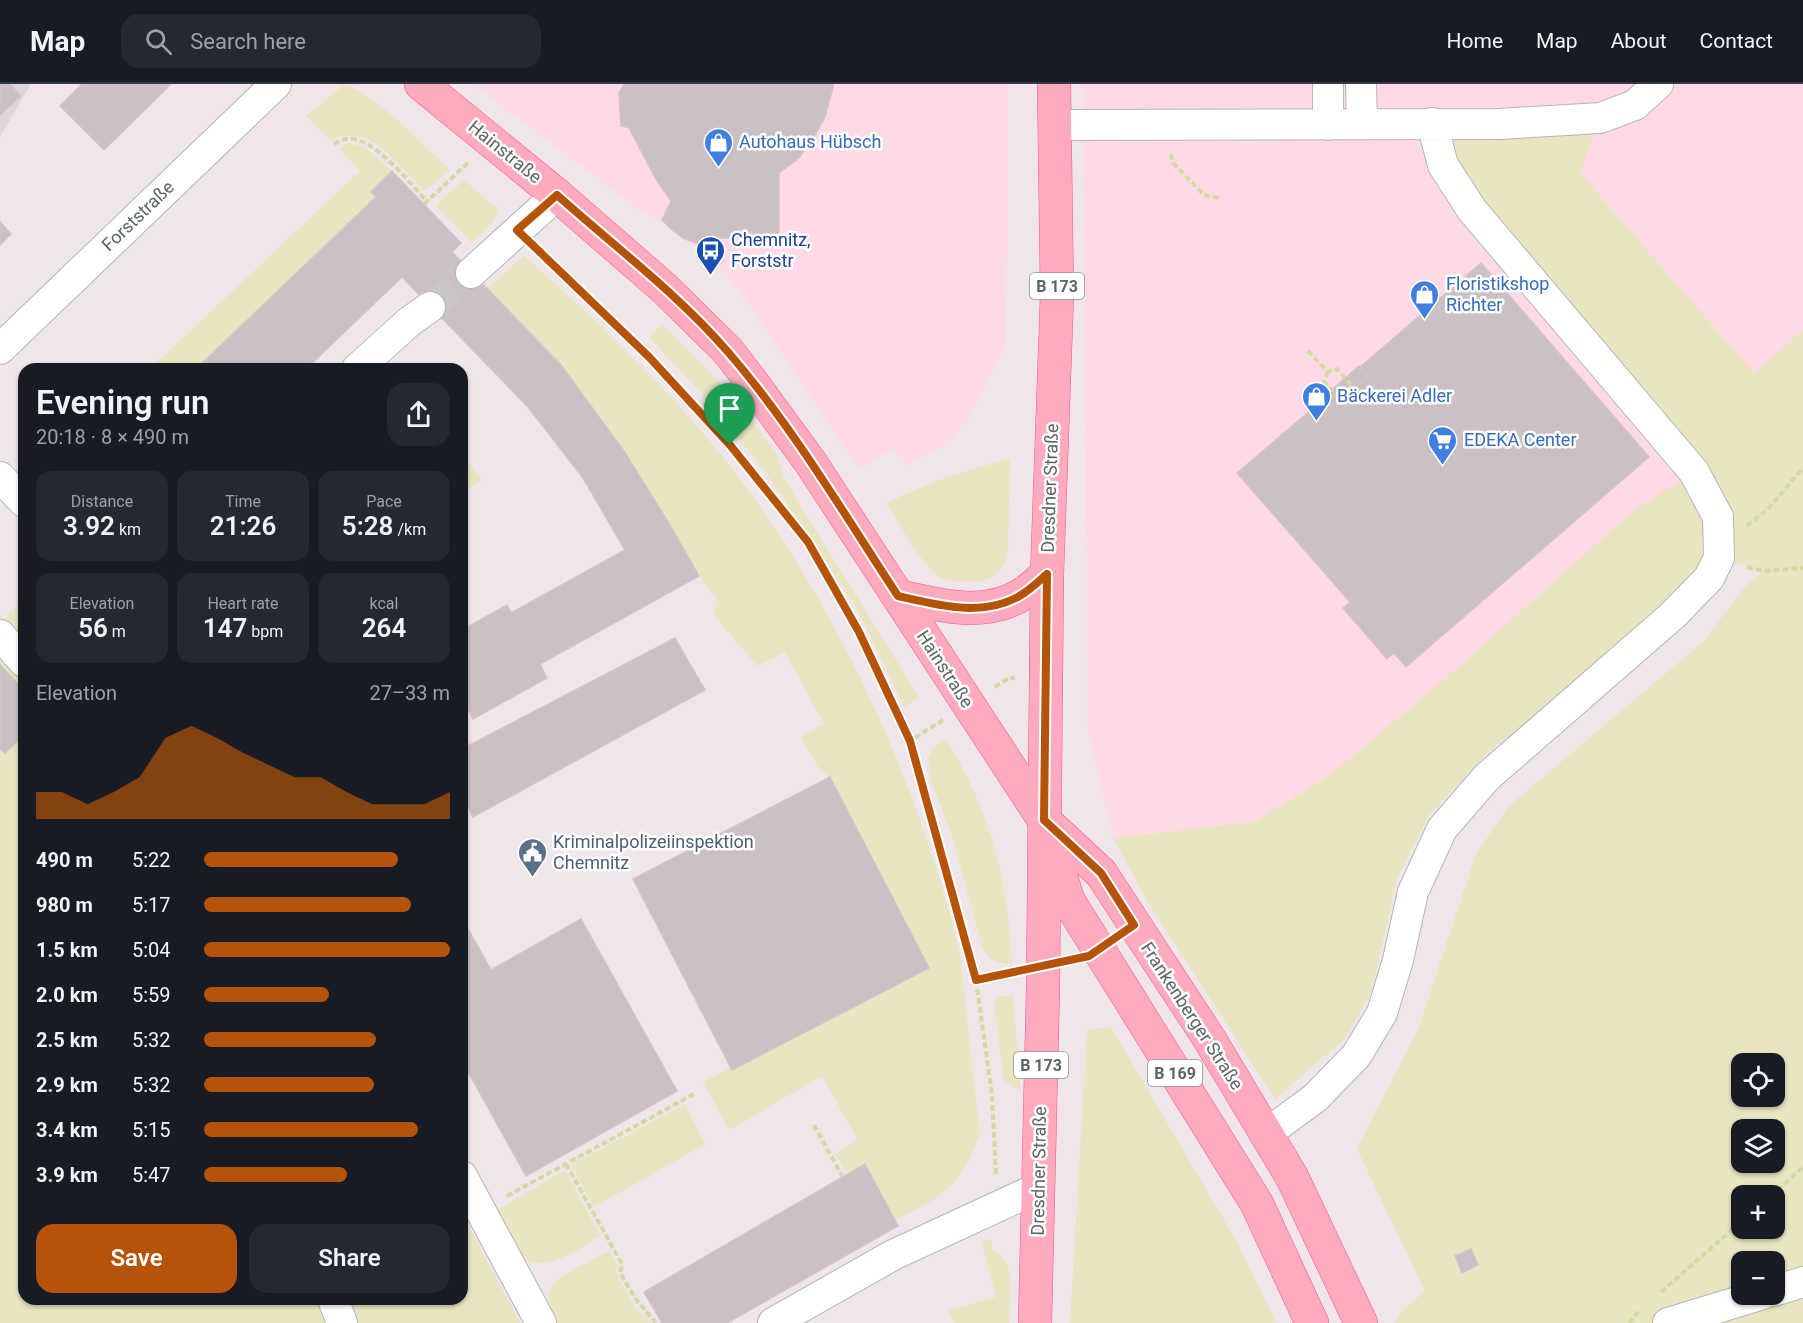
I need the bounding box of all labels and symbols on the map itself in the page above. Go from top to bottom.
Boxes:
street label: Hainstraße [465,116,546,187]
shop icon: Autohaus Hübsch [702,126,734,168]
place label: Autohaus Hübsch [739,131,881,152]
street label: Forststraße [97,176,178,255]
place label: Chemnitz, Forststr [731,229,811,271]
bus stop icon: Chemnitz, Forststr [694,234,726,276]
road number: B 173 [1030,273,1084,299]
place label: Floristikshop Richter [1446,273,1549,315]
shop icon: Floristikshop Richter [1409,278,1441,320]
shop icon: Bäckerei Adler [1300,380,1332,422]
pin [704,383,755,445]
place label: Bäckerei Adler [1337,385,1452,406]
street label: Dresdner Straße [1037,423,1062,553]
supermarket icon: EDEKA Center [1427,424,1459,466]
place label: EDEKA Center [1464,429,1577,450]
street label: Hainstraße [913,626,978,711]
place label: Kriminalpolizeiinspektion Chemnitz [553,831,754,873]
public building icon: Kriminalpolizeiinspektion Chemnitz [516,836,548,878]
street label: Frankenberger Straße [1137,938,1248,1093]
road number: B 173 [1014,1052,1068,1078]
road number: B 169 [1148,1060,1202,1086]
street label: Dresdner Straße [1027,1106,1050,1236]

